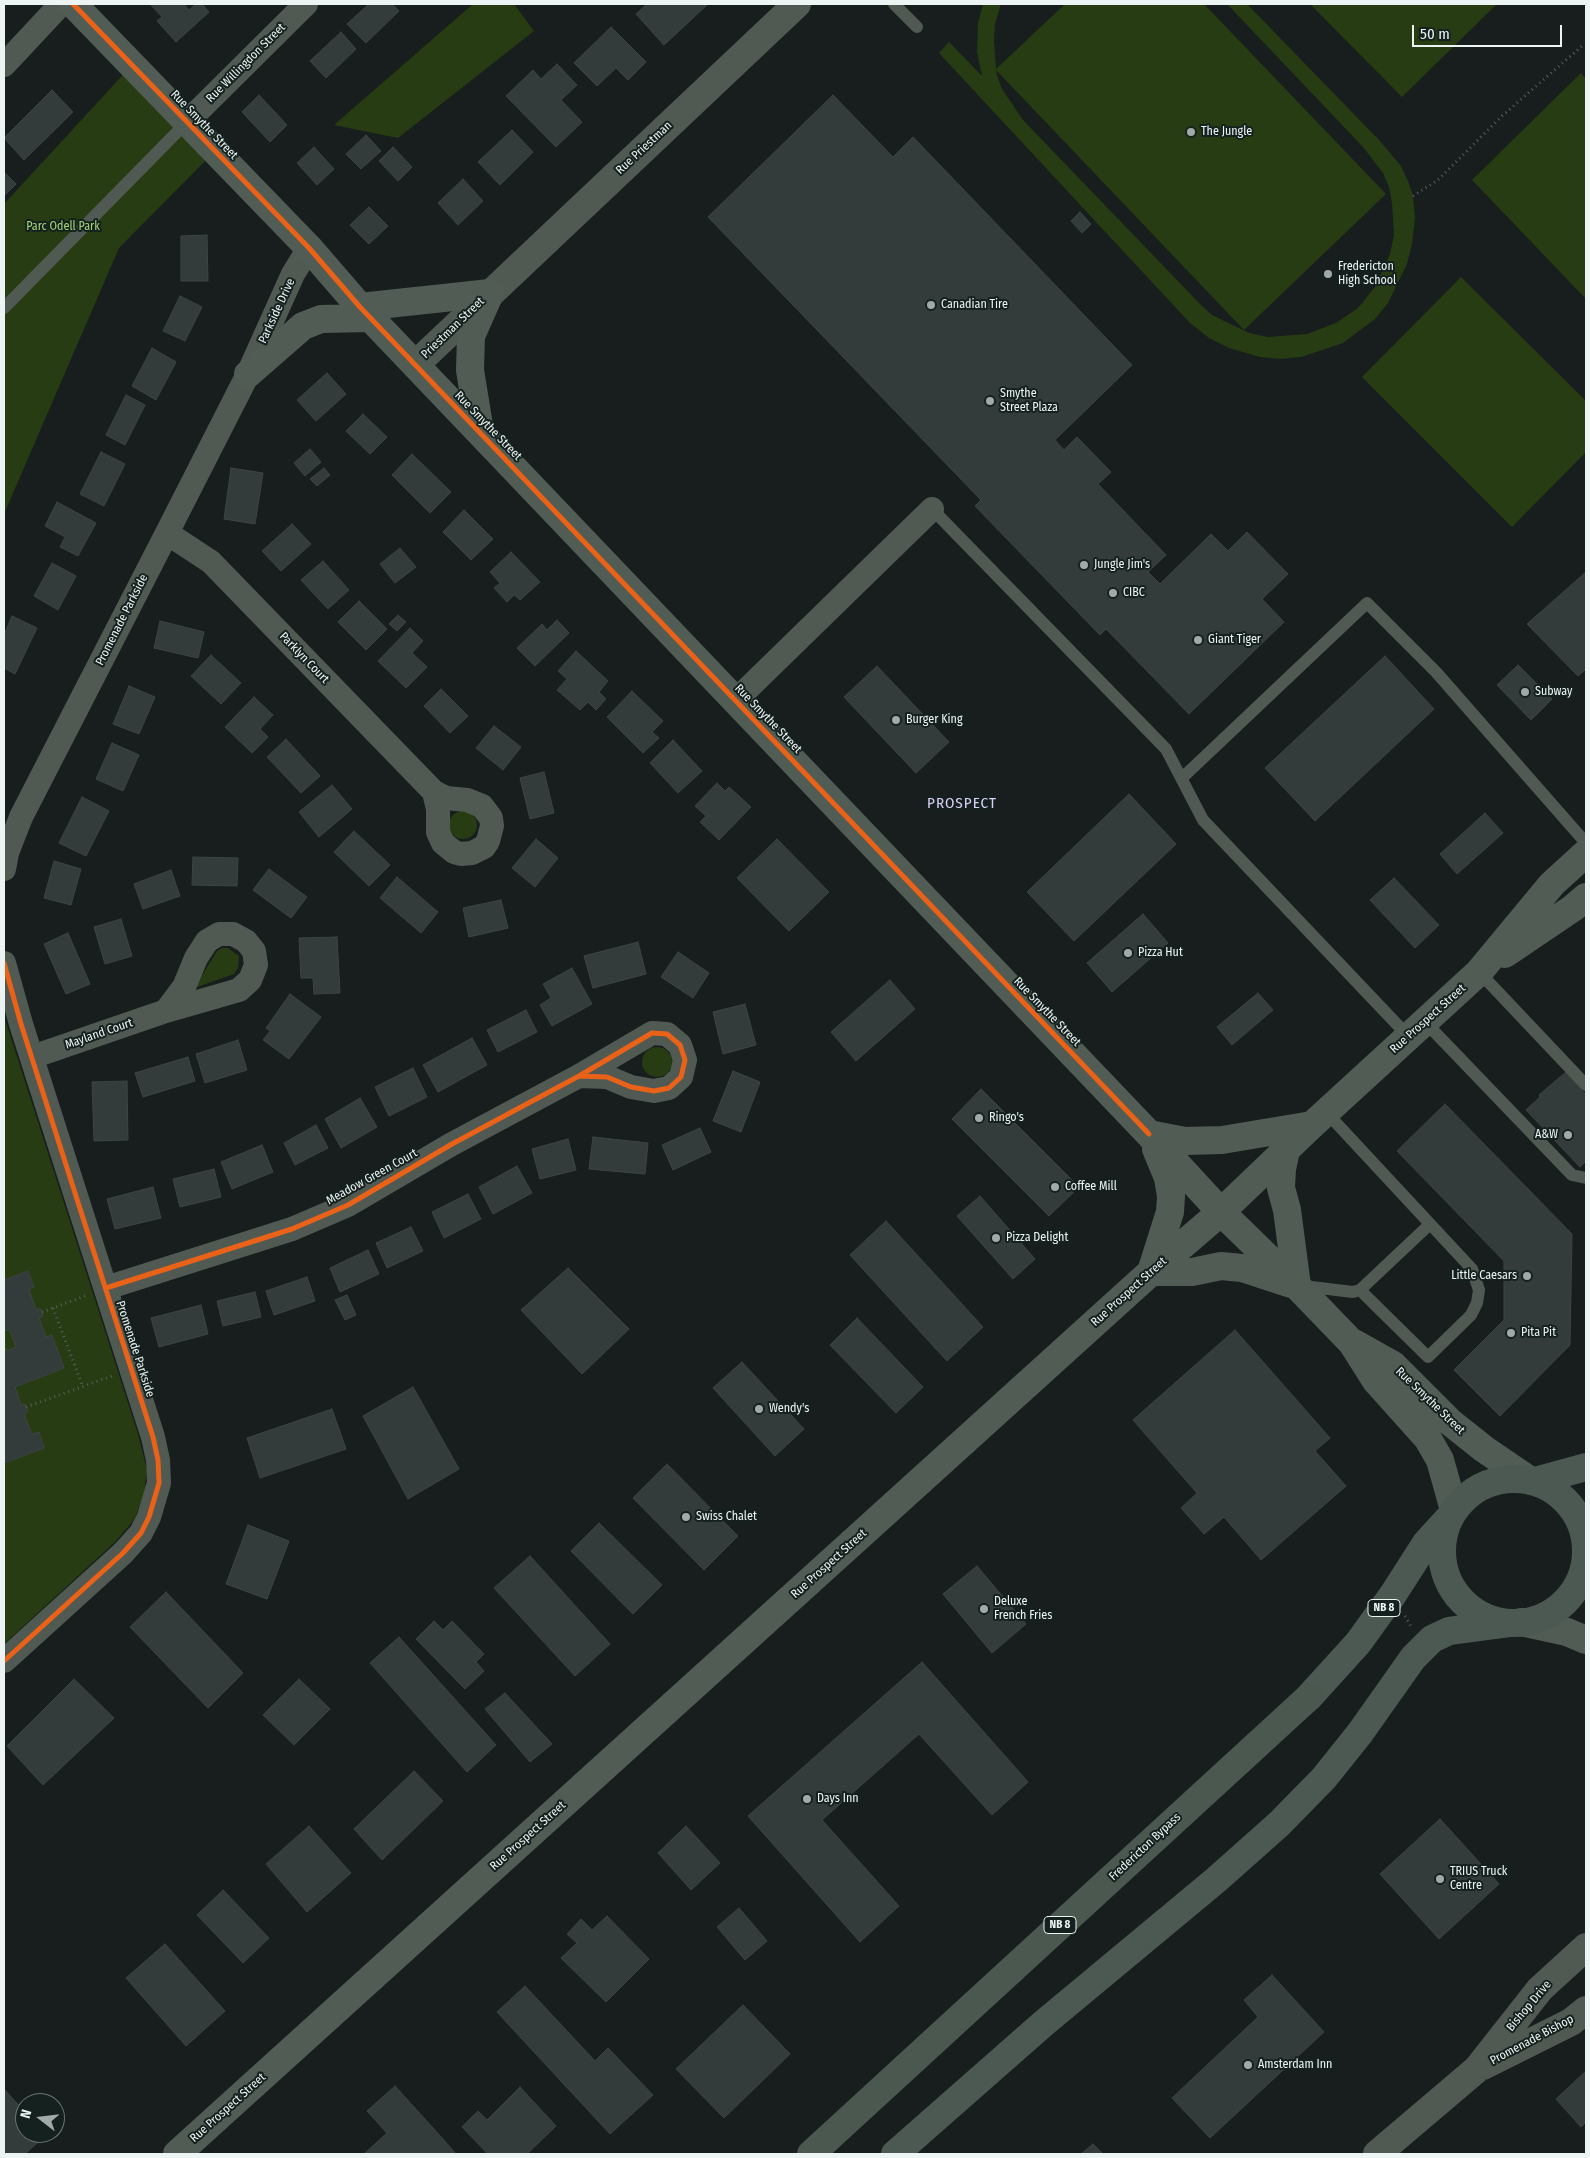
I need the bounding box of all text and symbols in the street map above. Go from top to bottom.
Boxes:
scale bar [1415,15,1565,47]
street label: Rue Willingdon Street [203,20,289,106]
text: 50 m [1420,25,1450,43]
street label: Rue Smythe Street [167,87,241,163]
street label: Rue Priestman [613,118,675,178]
place label: The Jungle [1201,125,1252,139]
marker: The Jungle [1185,126,1197,138]
park label: Parc Odell Park [26,220,100,234]
place label: Fredericton High School [1338,260,1396,288]
marker: Fredericton High School [1322,268,1334,280]
street label: Parkside Drive [256,276,298,346]
street label: Priestman Street [419,294,487,362]
place label: Canadian Tire [941,298,1008,312]
marker: Canadian Tire [925,299,937,311]
place label: Smythe Street Plaza [1000,387,1058,415]
street label: Rue Smythe Street [451,388,525,464]
marker: Smythe Street Plaza [984,395,996,407]
place label: Jungle Jim's [1094,558,1150,572]
marker: Jungle Jim's [1078,559,1090,571]
street label: Promenade Parkside [93,572,151,668]
place label: CIBC [1123,586,1145,600]
marker: CIBC [1107,587,1119,599]
street label: Parklyn Court [276,629,332,687]
place label: Giant Tiger [1208,633,1261,647]
marker: Giant Tiger [1192,634,1204,646]
street label: Rue Smythe Street [731,681,805,757]
place label: Subway [1535,685,1572,699]
marker: Subway [1519,686,1531,698]
place label: Burger King [906,713,963,727]
marker: Burger King [890,714,902,726]
district label: PROSPECT [926,795,998,813]
place label: Pizza Hut [1138,946,1183,960]
marker: Pizza Hut [1122,947,1134,959]
street label: Rue Smythe Street [1010,974,1084,1050]
street label: Rue Prospect Street [1387,981,1469,1057]
street label: Mayland Court [63,1016,135,1052]
place label: Ringo's [989,1111,1024,1125]
marker: Ringo's [973,1112,985,1124]
place label: A&W [1535,1128,1558,1142]
marker: A&W [1562,1129,1574,1141]
street label: Meadow Green Court [324,1146,420,1208]
place label: Coffee Mill [1065,1180,1117,1194]
marker: Coffee Mill [1049,1181,1061,1193]
place label: Pizza Delight [1006,1231,1068,1245]
marker: Pizza Delight [990,1232,1002,1244]
street label: Rue Prospect Street [1088,1254,1170,1330]
place label: Little Caesars [1451,1269,1517,1283]
marker: Little Caesars [1521,1270,1533,1282]
street label: Promenade Parkside [113,1299,157,1399]
place label: Pita Pit [1521,1326,1556,1340]
marker: Pita Pit [1505,1327,1517,1339]
street label: Rue Smythe Street [1392,1364,1468,1438]
place label: Wendy's [769,1402,809,1416]
marker: Wendy's [753,1403,765,1415]
place label: Swiss Chalet [696,1510,757,1524]
marker: Swiss Chalet [680,1511,692,1523]
street label: Rue Prospect Street [788,1526,870,1602]
place label: Deluxe French Fries [994,1595,1052,1623]
road number: NB 8 [1368,1600,1400,1616]
marker: Deluxe French Fries [978,1603,990,1615]
place label: Days Inn [817,1792,859,1806]
marker: Days Inn [801,1793,813,1805]
street label: Rue Prospect Street [487,1798,569,1874]
street label: Fredericton Bypass [1106,1810,1184,1884]
place label: TRIUS Truck Centre [1450,1865,1507,1893]
marker: TRIUS Truck Centre [1434,1873,1446,1885]
road number: NB 8 [1044,1916,1076,1934]
street label: Bishop Drive [1504,1978,1554,2034]
street label: Promenade Bishop [1488,2012,1576,2068]
place label: Amsterdam Inn [1258,2058,1332,2072]
marker: Amsterdam Inn [1242,2059,1254,2071]
street label: Rue Prospect Street [187,2070,269,2146]
north arrow [15,2093,65,2143]
text: N [17,2108,35,2120]

